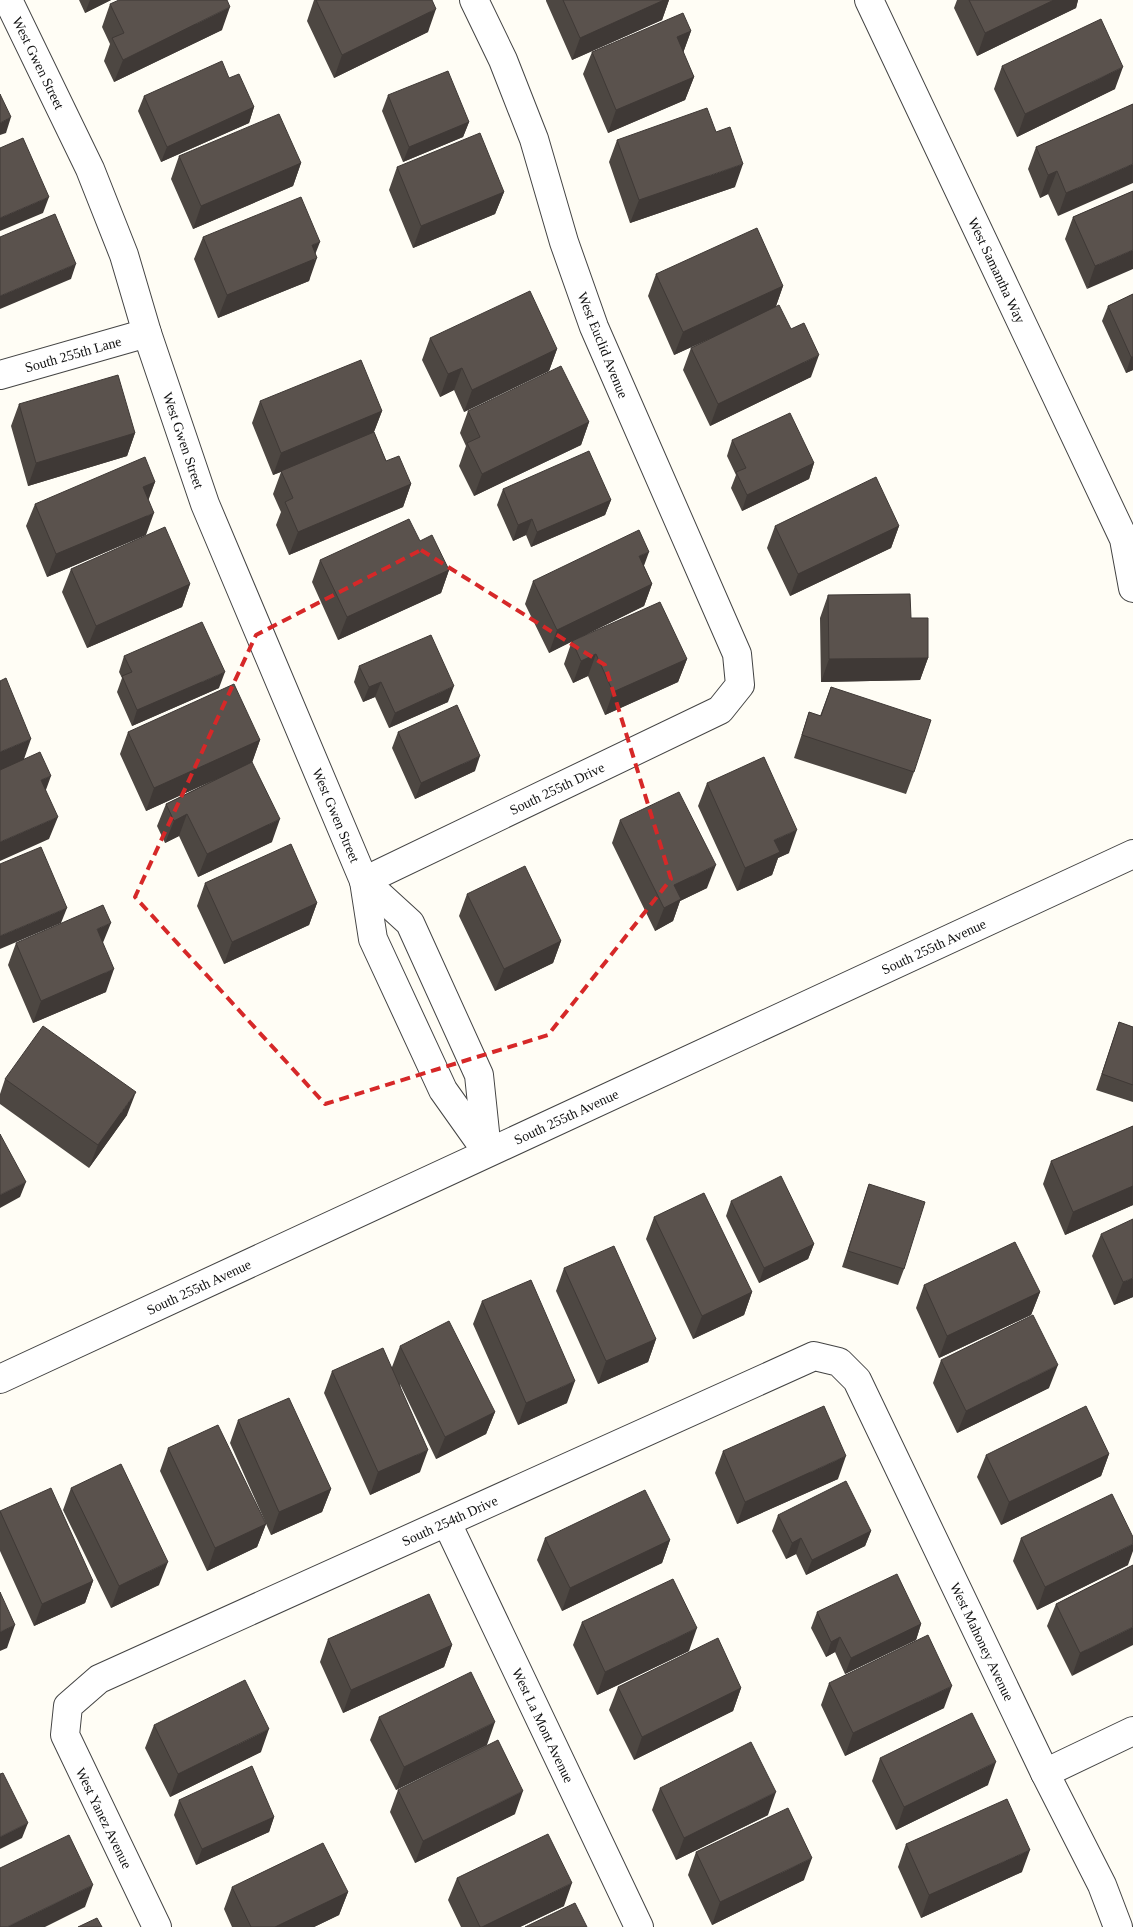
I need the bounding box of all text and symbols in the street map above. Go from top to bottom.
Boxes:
street label: West Gwen Street [9,15,67,112]
street label: West Samantha Way [965,215,1028,326]
street label: West Euclid Avenue [574,290,631,400]
street label: South 255th Lane [23,334,123,375]
street label: West Gwen Street [160,390,206,491]
street label: South 255th Drive [507,760,607,818]
street label: West Gwen Street [309,766,362,865]
street label: South 255th Avenue [879,916,988,977]
street label: South 255th Avenue [512,1086,621,1148]
street label: South 255th Avenue [144,1257,253,1318]
street label: South 254th Drive [400,1493,500,1549]
street label: West Mahoney Avenue [947,1580,1016,1703]
street label: West La Mont Avenue [509,1666,576,1785]
street label: West Yanez Avenue [73,1765,134,1871]

